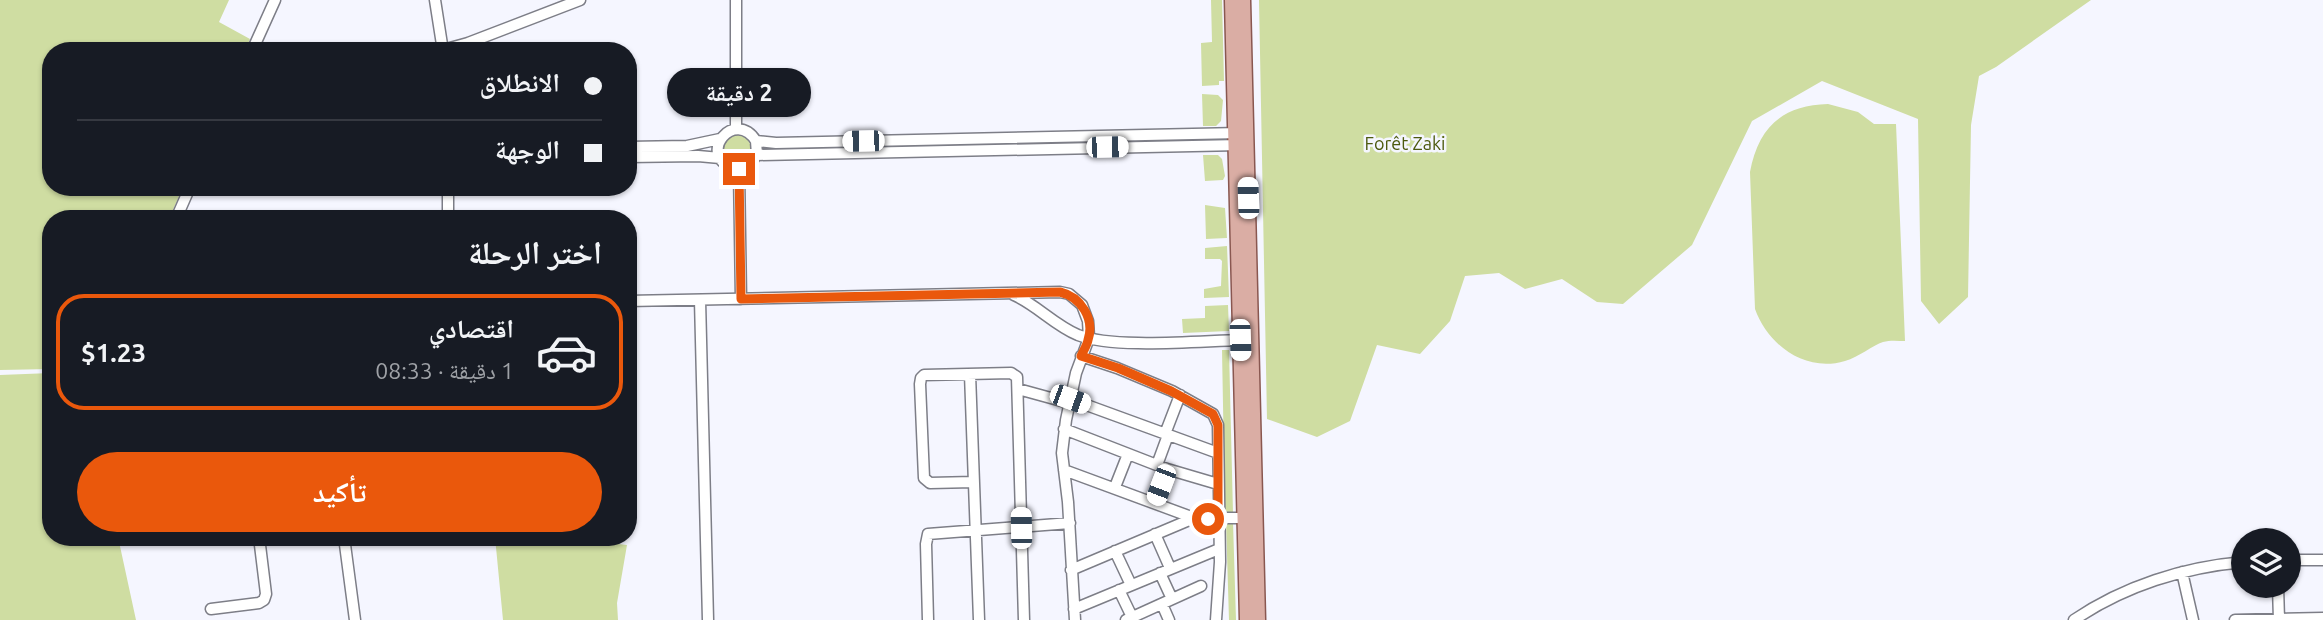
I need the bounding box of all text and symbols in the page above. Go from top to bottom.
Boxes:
text: الانطلاق [480,68,560,97]
callout: 2 دقيقة [667,68,811,116]
text: 2 دقيقة [706,80,772,105]
car [842,130,885,152]
park label: Forêt Zaki [1365,133,1445,153]
text: الوجهة [495,135,560,164]
car [1086,136,1129,158]
route end [723,153,755,185]
car [1237,177,1260,219]
text: اختر الرحلة [468,234,602,270]
text: اقتصادي [429,314,514,343]
car [1229,319,1252,361]
icon: car [535,321,598,384]
text: $1.23 [81,338,146,367]
text: 1 دقيقة · 08:33 [375,358,514,383]
car [1047,382,1094,416]
button: تأكيد [77,452,602,532]
car [1144,462,1179,508]
route start [1192,503,1224,535]
car [1011,507,1032,549]
map controls [2231,528,2301,598]
button: layers [2231,528,2301,598]

